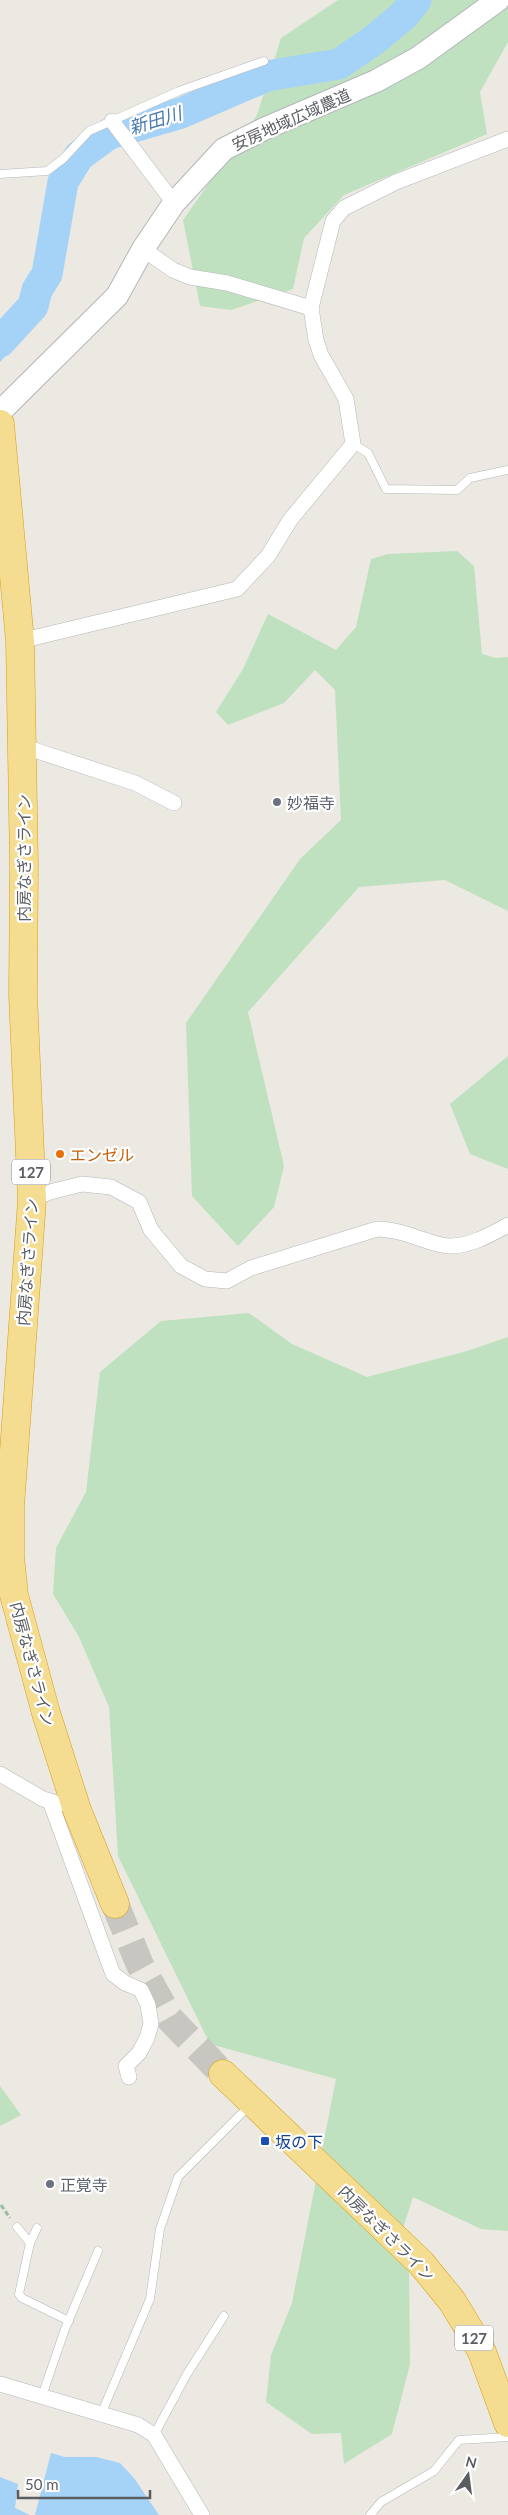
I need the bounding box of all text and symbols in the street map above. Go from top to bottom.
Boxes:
street label: 安房地域広域農道 [229,84,353,154]
water label: 新田川 [126,101,186,138]
place label: 妙福寺 [287,793,335,812]
street label: 内房なぎさライン [14,794,33,922]
marker: 妙福寺 [271,796,283,808]
place label: エンゼル [70,1145,134,1164]
marker: エンゼル [54,1148,66,1160]
road number: 127 [12,1160,50,1184]
street label: 内房なぎさライン [13,1197,41,1327]
street label: 内房なぎさライン [7,1600,59,1728]
place label: 坂の下 [275,2132,323,2151]
marker: 坂の下 [259,2135,271,2147]
place label: 正覚寺 [60,2175,108,2194]
marker: 正覚寺 [44,2178,56,2190]
street label: 内房なぎさライン [335,2181,439,2285]
road number: 127 [455,2326,493,2350]
north arrow [443,2450,493,2500]
text: N [464,2452,479,2471]
scale bar [18,2468,150,2500]
text: 50 m [25,2475,59,2493]

